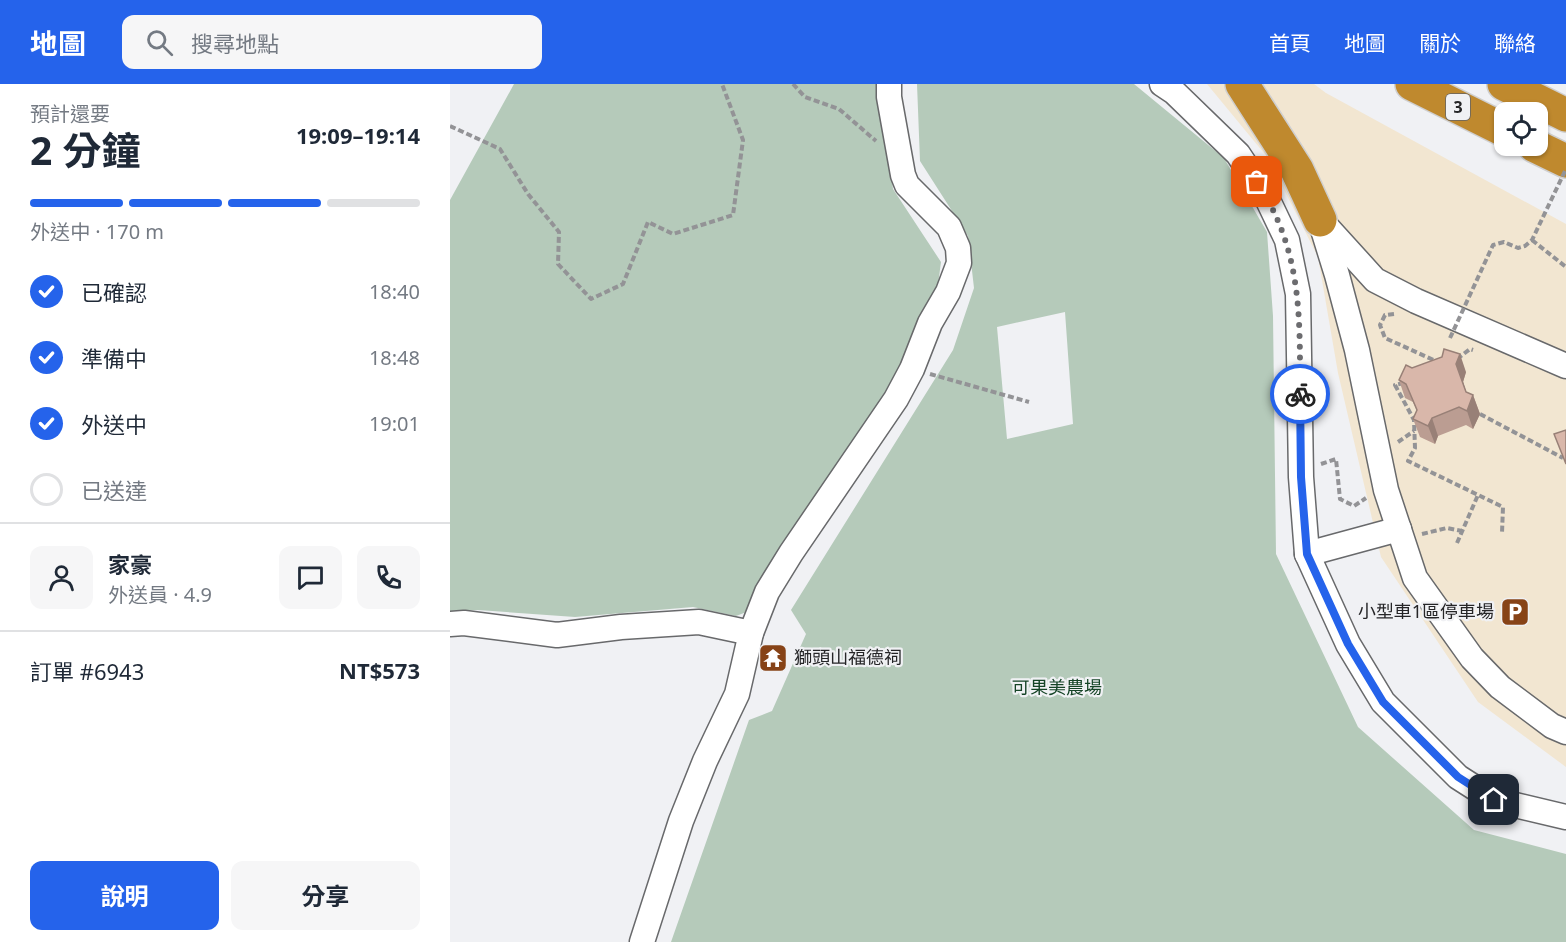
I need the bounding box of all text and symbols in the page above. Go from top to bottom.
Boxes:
search box [122,15,542,69]
text: 地圖 [30,24,86,62]
icon: search [143,26,176,59]
text: 搜尋地點 [191,28,279,58]
text: 首頁 [1269,29,1311,57]
text: 地圖 [1344,29,1386,57]
text: 關於 [1419,29,1461,57]
text: 聯絡 [1494,29,1536,57]
road number: 3 [1446,94,1470,120]
text: 預計還要 [30,100,110,127]
map controls [1494,102,1548,156]
button: locate [1494,102,1548,156]
text: 19:09–19:14 [296,120,420,150]
text: 2 分鐘 [30,123,140,176]
pin [1231,156,1282,207]
icon: bag [1240,165,1273,198]
text: 外送中 · 170 m [30,218,164,245]
icon: check [30,275,63,308]
text: 已確認 [81,277,147,307]
text: 18:40 [369,278,420,305]
icon: check [30,341,63,374]
text: 準備中 [81,343,147,373]
text: 18:48 [369,344,420,371]
courier [1270,364,1330,424]
icon: bike [1284,378,1317,411]
icon: check [30,407,63,440]
text: 外送中 [81,409,147,439]
text: 19:01 [369,410,420,437]
text: 已送達 [81,475,147,505]
button: person [30,546,93,609]
button: chat [279,546,342,609]
button: phone [357,546,420,609]
text: 家豪 [108,549,152,579]
text: 外送員 · 4.9 [108,581,212,608]
parking icon: 小型車1區停車場 [1499,596,1531,628]
place label: 小型車1區停車場 [1358,599,1494,623]
temple icon: 獅頭山福德祠 [757,642,789,674]
place label: 獅頭山福德祠 [794,645,902,669]
text: NT$573 [339,655,420,685]
text: 訂單 #6943 [30,656,144,686]
park label: 可果美農場 [1012,675,1102,699]
pin [1468,774,1519,825]
icon: home [1477,783,1510,816]
button: 說明 [30,861,219,930]
button: 分享 [231,861,420,930]

